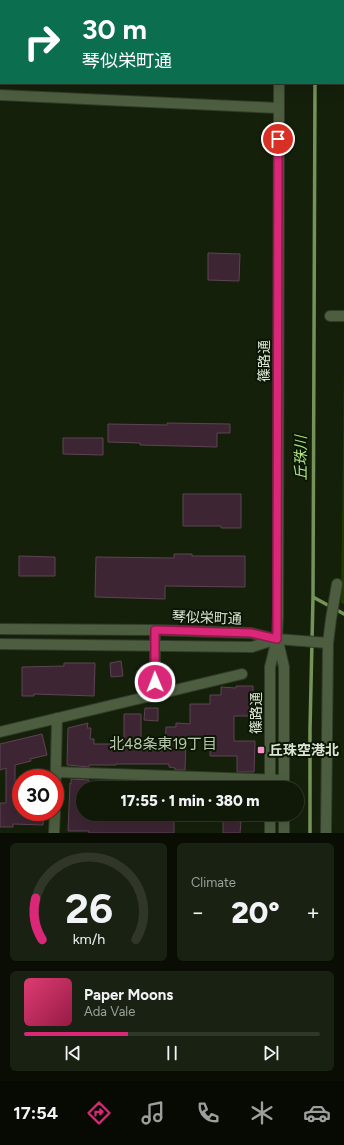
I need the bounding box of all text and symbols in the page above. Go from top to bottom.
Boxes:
text: 30 m [82,12,147,46]
icon: right [16,16,68,68]
text: 琴似栄町通 [82,50,172,72]
pin [261,122,295,156]
icon: arrive [267,128,289,150]
street label: 篠路通 [256,340,273,382]
water label: 丘珠川 [292,434,310,481]
street label: 琴似栄町通 [172,608,242,628]
position arrow [134,661,176,703]
street label: 篠路通 [248,692,265,734]
district label: 北48条東19丁目 [109,735,217,753]
place label: 丘珠空港北 [269,742,339,759]
marker: 丘珠空港北 [256,745,266,755]
speed limit sign: 30 [12,769,64,821]
text: 17:55 · 1 min · 380 m [120,792,260,810]
text: Climate [191,875,236,890]
text: 26 [64,883,113,933]
text: 20° [231,894,280,931]
text: − [191,899,205,926]
text: + [306,899,320,926]
text: km/h [72,930,105,948]
text: Paper Moons [84,986,173,1004]
text: Ada Vale [84,1004,135,1019]
icon: previous [62,1042,84,1064]
icon: pause [161,1042,183,1064]
icon: next [260,1042,282,1064]
icon: directions [85,1099,113,1127]
icon: music [139,1099,167,1127]
icon: phone [194,1099,222,1127]
icon: climate [248,1099,276,1127]
icon: car [303,1099,331,1127]
text: 17:54 [13,1102,58,1124]

